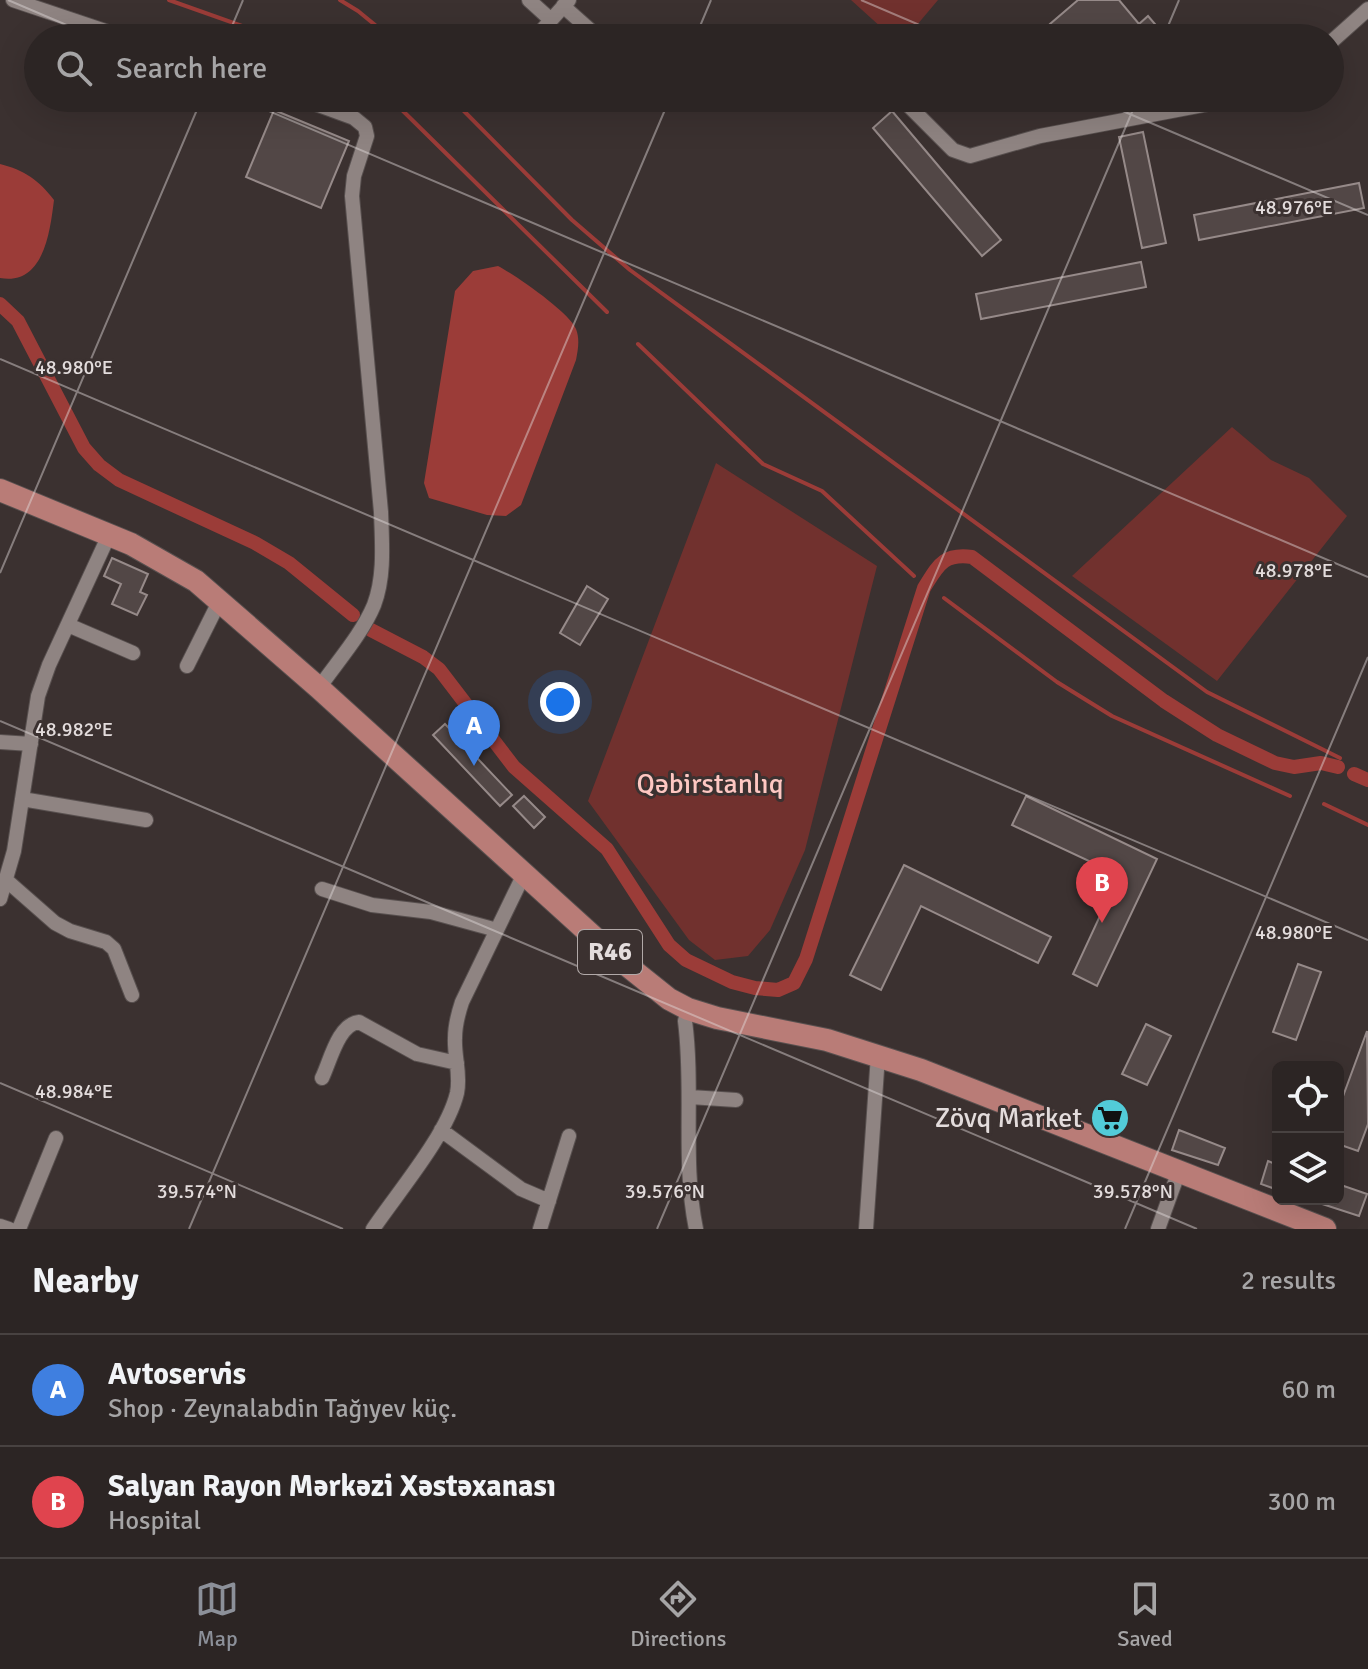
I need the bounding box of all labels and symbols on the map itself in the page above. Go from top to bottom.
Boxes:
text: 48.976°E [1255,195,1333,220]
text: 48.980°E [35,355,113,380]
text: 48.978°E [1255,558,1333,583]
your location [540,682,580,722]
pin: A [448,700,500,766]
text: 48.982°E [35,717,113,742]
park label: Qəbirstanlıq [637,767,783,801]
pin: B [1076,857,1128,923]
text: 48.980°E [1255,920,1333,945]
road number: R46 [578,930,642,974]
text: 48.984°E [35,1079,113,1104]
supermarket icon: Zövq Market [1089,1097,1131,1139]
place label: Zövq Market [935,1101,1082,1135]
text: 39.574°N [157,1179,237,1204]
text: 39.576°N [625,1179,705,1204]
text: 39.578°N [1093,1179,1173,1204]

